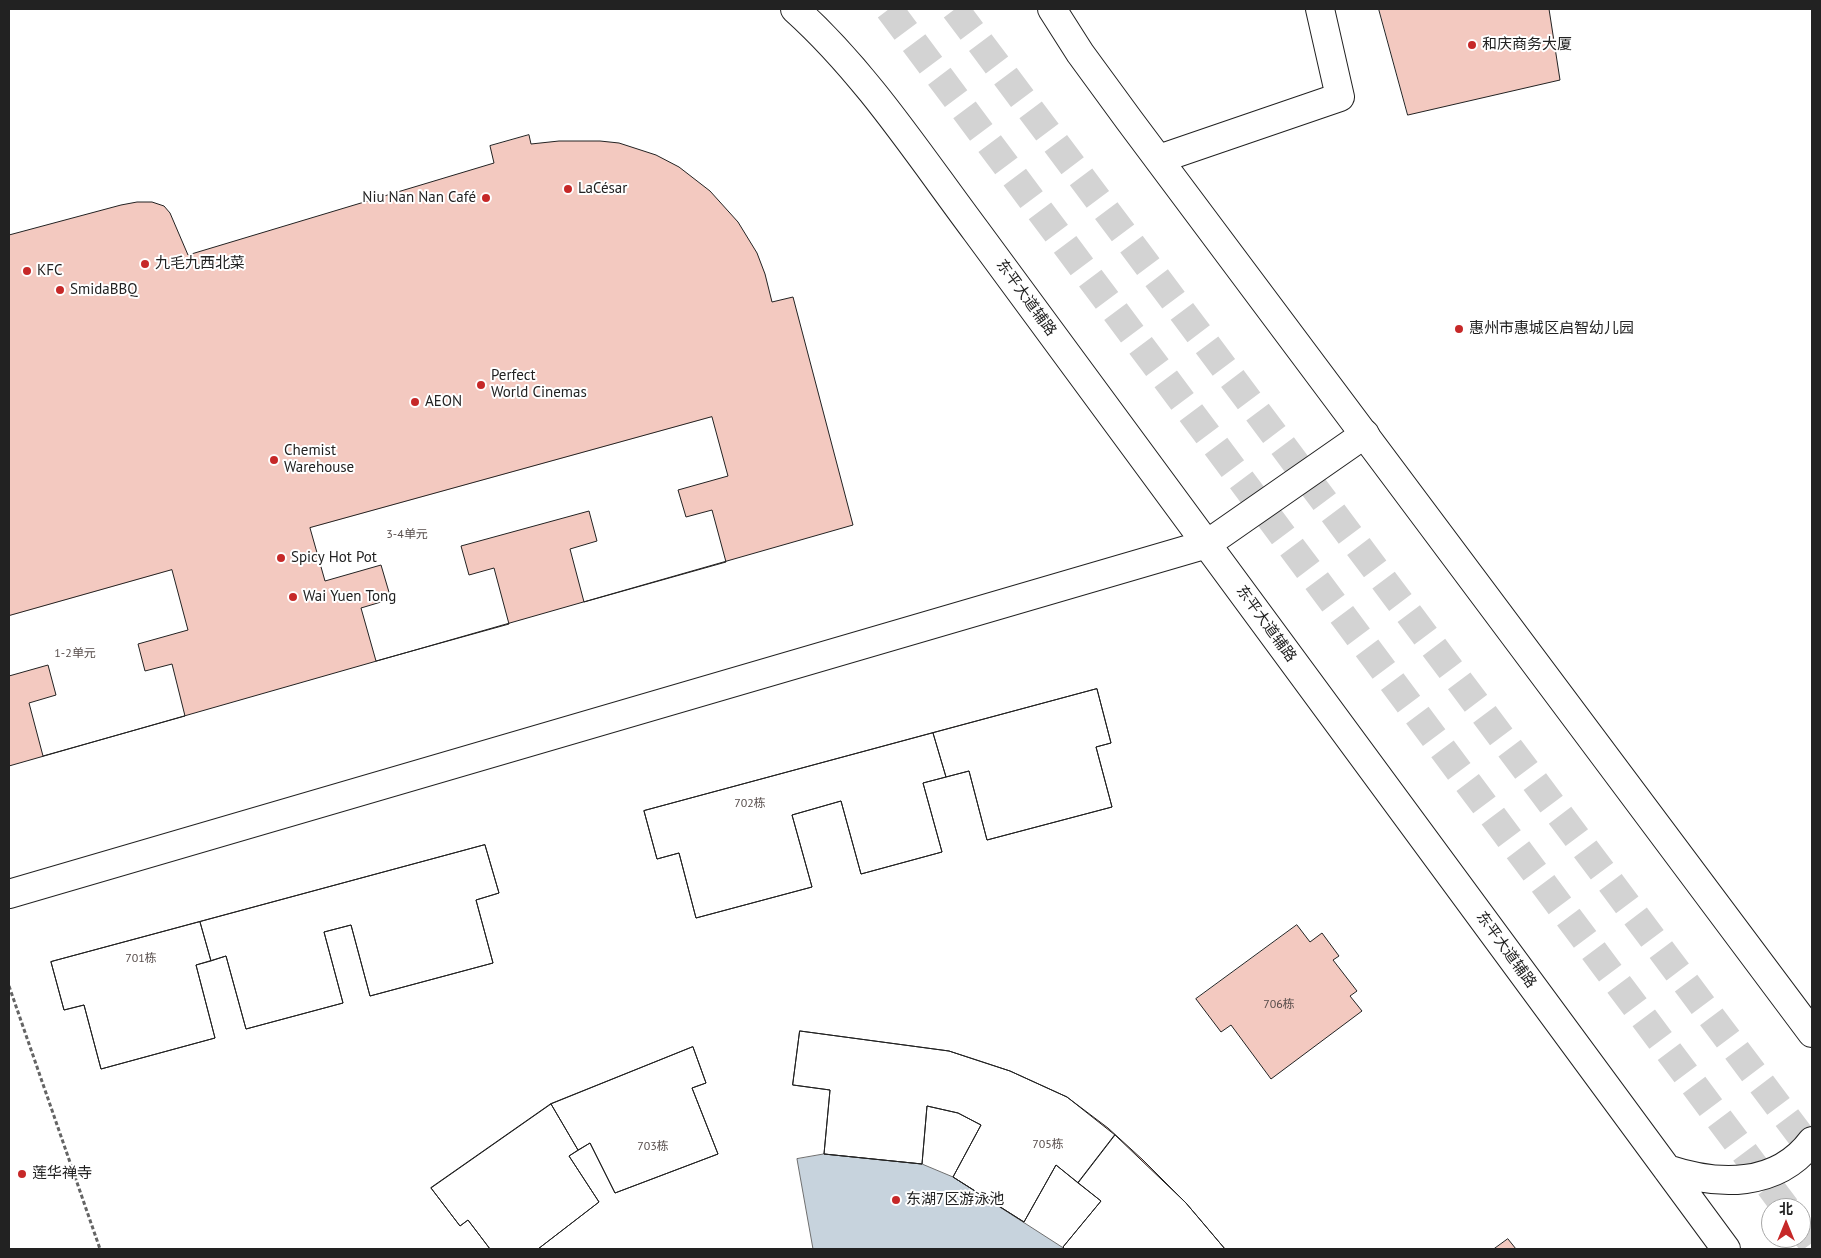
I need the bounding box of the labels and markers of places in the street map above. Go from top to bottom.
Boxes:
place label: 和庆商务大厦 [1482,36,1572,54]
marker: 和庆商务大厦 [1466,39,1478,51]
place label: LaCésar [578,180,627,198]
marker: LaCésar [562,183,574,195]
place label: Niu Nan Nan Café [362,189,476,207]
marker: Niu Nan Nan Café [480,192,492,204]
place label: 九毛九西北菜 [155,255,245,273]
marker: 九毛九西北菜 [139,258,151,270]
place label: KFC [37,262,62,280]
marker: KFC [21,265,33,277]
place label: SmidaBBQ [70,281,137,299]
marker: SmidaBBQ [54,284,66,296]
place label: 惠州市惠城区启智幼儿园 [1469,320,1634,338]
marker: 惠州市惠城区启智幼儿园 [1453,323,1465,335]
place label: Perfect World Cinemas [491,367,587,402]
marker: Perfect World Cinemas [475,379,487,391]
place label: AEON [425,393,462,411]
marker: AEON [409,396,421,408]
place label: Chemist Warehouse [284,442,354,477]
marker: Chemist Warehouse [268,454,280,466]
place label: Spicy Hot Pot [291,549,377,567]
marker: Spicy Hot Pot [275,552,287,564]
place label: Wai Yuen Tong [303,588,396,606]
marker: Wai Yuen Tong [287,591,299,603]
place label: 莲华禅寺 [32,1165,92,1183]
marker: 莲华禅寺 [16,1168,28,1180]
place label: 东湖7区游泳池 [906,1191,1004,1209]
marker: 东湖7区游泳池 [890,1194,902,1206]

